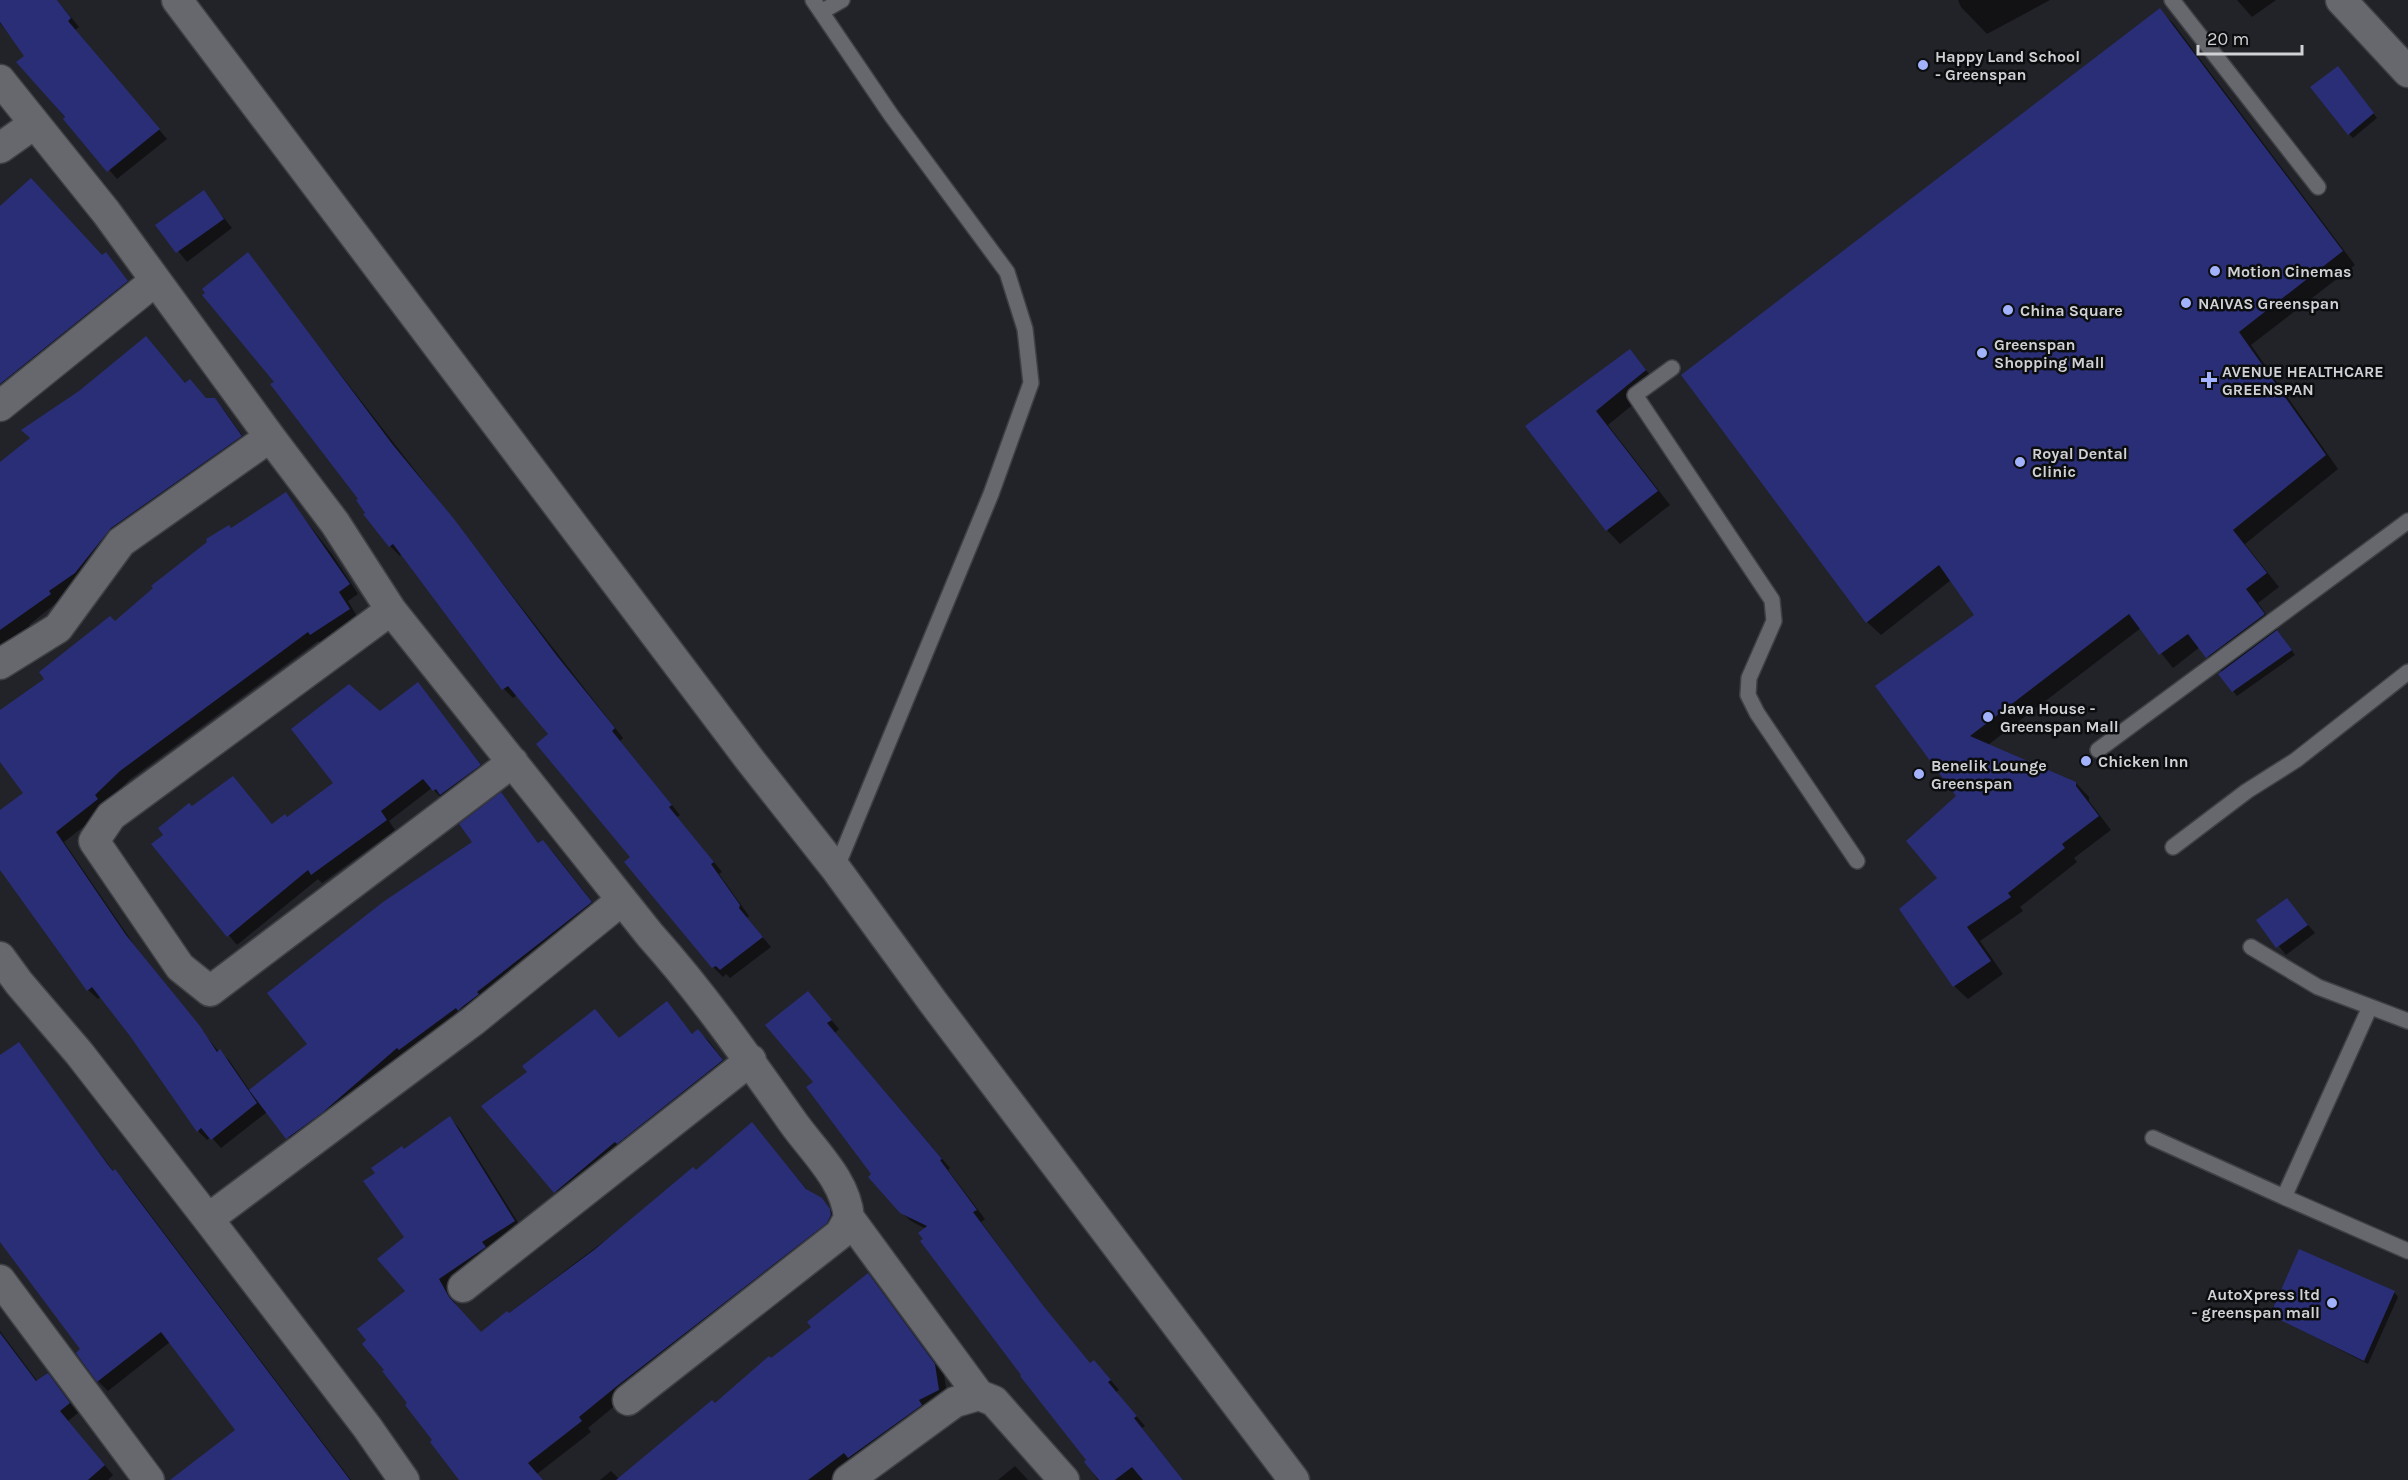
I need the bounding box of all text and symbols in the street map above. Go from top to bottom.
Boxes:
scale bar [2198,18,2302,56]
text: 20 m [2207,28,2249,50]
place label: Happy Land School - Greenspan [1935,47,2080,84]
marker: Happy Land School - Greenspan [1916,58,1930,72]
place label: Motion Cinemas [2227,262,2352,281]
marker: Motion Cinemas [2208,264,2222,278]
place label: NAIVAS Greenspan [2198,294,2339,313]
marker: NAIVAS Greenspan [2179,296,2193,310]
place label: China Square [2020,301,2123,320]
marker: China Square [2001,303,2015,317]
place label: Greenspan Shopping Mall [1994,335,2104,372]
marker: Greenspan Shopping Mall [1975,346,1989,360]
place label: AVENUE HEALTHCARE GREENSPAN [2222,362,2384,399]
marker: AVENUE HEALTHCARE GREENSPAN [2200,371,2218,389]
place label: Royal Dental Clinic [2032,444,2128,481]
marker: Royal Dental Clinic [2013,455,2027,469]
place label: Java House - Greenspan Mall [2000,699,2119,736]
marker: Java House - Greenspan Mall [1981,710,1995,724]
place label: Chicken Inn [2098,752,2189,771]
marker: Chicken Inn [2079,754,2093,768]
place label: Benelik Lounge Greenspan [1931,756,2047,793]
marker: Benelik Lounge Greenspan [1912,767,1926,781]
place label: AutoXpress ltd - greenspan mall [2192,1285,2320,1322]
marker: AutoXpress ltd - greenspan mall [2325,1296,2339,1310]

